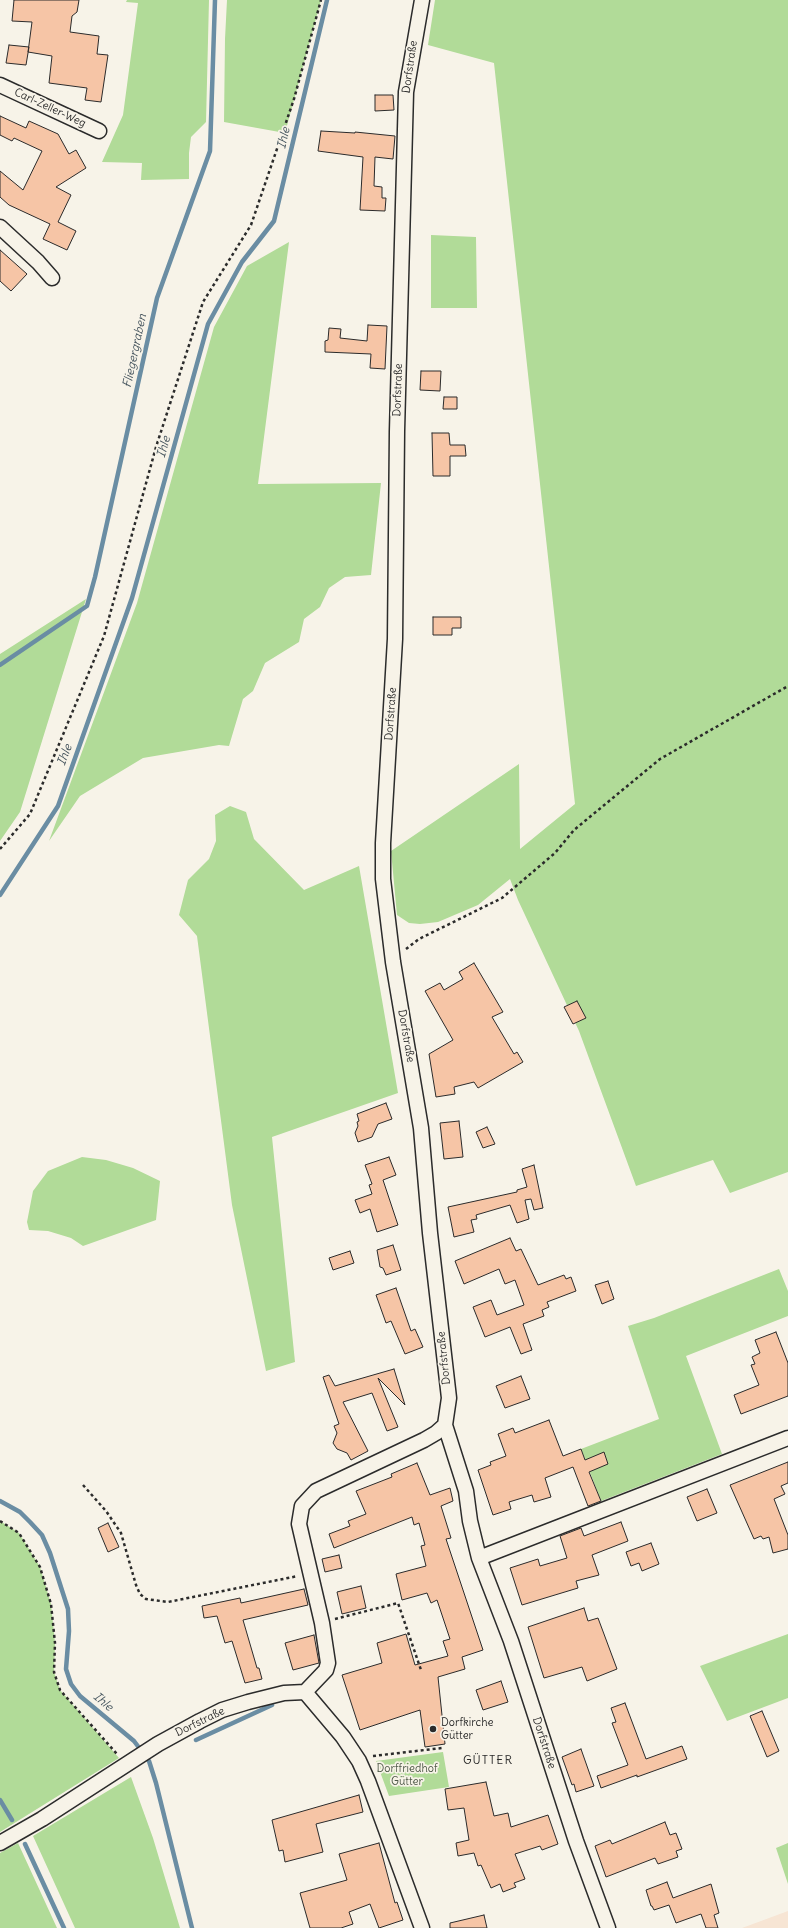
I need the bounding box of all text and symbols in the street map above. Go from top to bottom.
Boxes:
street label: Dorfstraße [400,40,420,94]
street label: Carl-Zeller-Weg [12,86,88,130]
water label: Ihle [275,126,293,150]
water label: Fliegergraben [120,313,150,389]
street label: Dorfstraße [390,363,406,417]
water label: Ihle [154,435,174,459]
street label: Dorfstraße [383,687,399,741]
water label: Ihle [55,743,75,767]
street label: Dorfstraße [395,1009,417,1063]
street label: Dorfstraße [435,1331,453,1385]
water label: Ihle [90,1690,116,1714]
street label: Dorfstraße [173,1704,227,1740]
place label: Dorfkirche Gütter [441,1716,493,1742]
street label: Dorfstraße [529,1716,559,1770]
marker: Dorfkirche Gütter [428,1724,438,1734]
district label: GÜTTER [463,1754,513,1768]
park label: Dorffriedhof Gütter [376,1762,438,1788]

